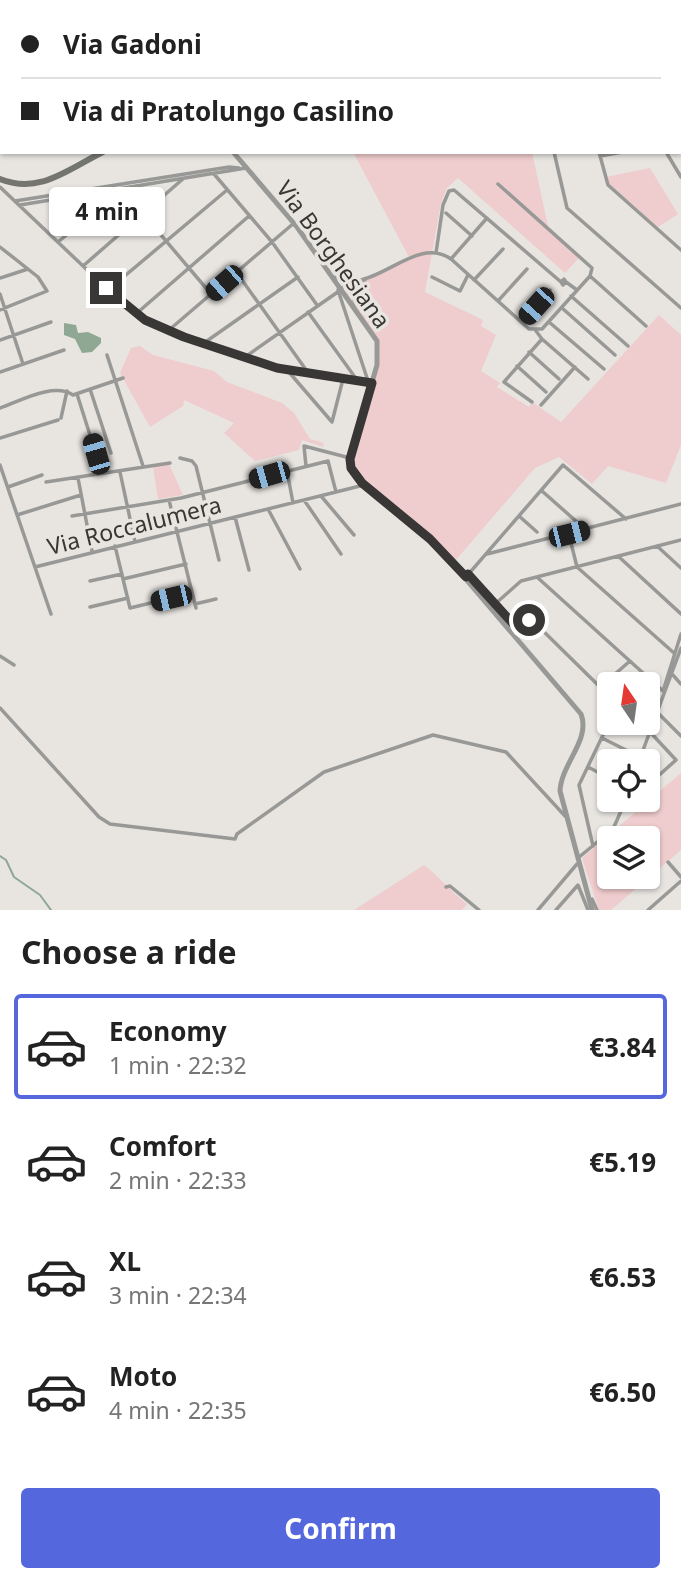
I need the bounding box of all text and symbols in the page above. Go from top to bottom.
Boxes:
text: Via Gadoni [63,26,202,62]
text: Via di Pratolungo Casilino [63,93,394,129]
street label: Via Borghesiana [270,174,398,334]
callout: 4 min [48,187,164,236]
text: 4 min [75,195,139,227]
car [202,261,247,305]
route end [90,272,122,304]
car [515,283,558,329]
car [81,431,112,477]
car [246,459,293,491]
street label: Via Roccalumera [44,488,224,562]
car [547,519,592,549]
car [149,583,194,613]
route start [513,604,545,636]
north arrow [597,672,660,735]
map controls [597,672,660,889]
button: locate [597,749,660,812]
button: layers [597,826,660,889]
text: Choose a ride [21,930,237,973]
text: Economy [109,1013,227,1049]
icon: car [25,1015,88,1078]
text: €3.84 [589,1029,656,1065]
text: 1 min · 22:32 [109,1049,247,1081]
text: Comfort [109,1128,217,1164]
icon: car [25,1130,88,1193]
text: €5.19 [589,1144,656,1180]
text: 2 min · 22:33 [109,1164,247,1196]
text: XL [109,1243,141,1279]
icon: car [25,1245,88,1308]
text: €6.53 [589,1259,656,1295]
text: 3 min · 22:34 [109,1279,247,1311]
text: Moto [109,1358,177,1394]
icon: car [25,1360,88,1423]
text: €6.50 [589,1374,656,1410]
text: 4 min · 22:35 [109,1394,247,1426]
button: Confirm [21,1488,660,1568]

